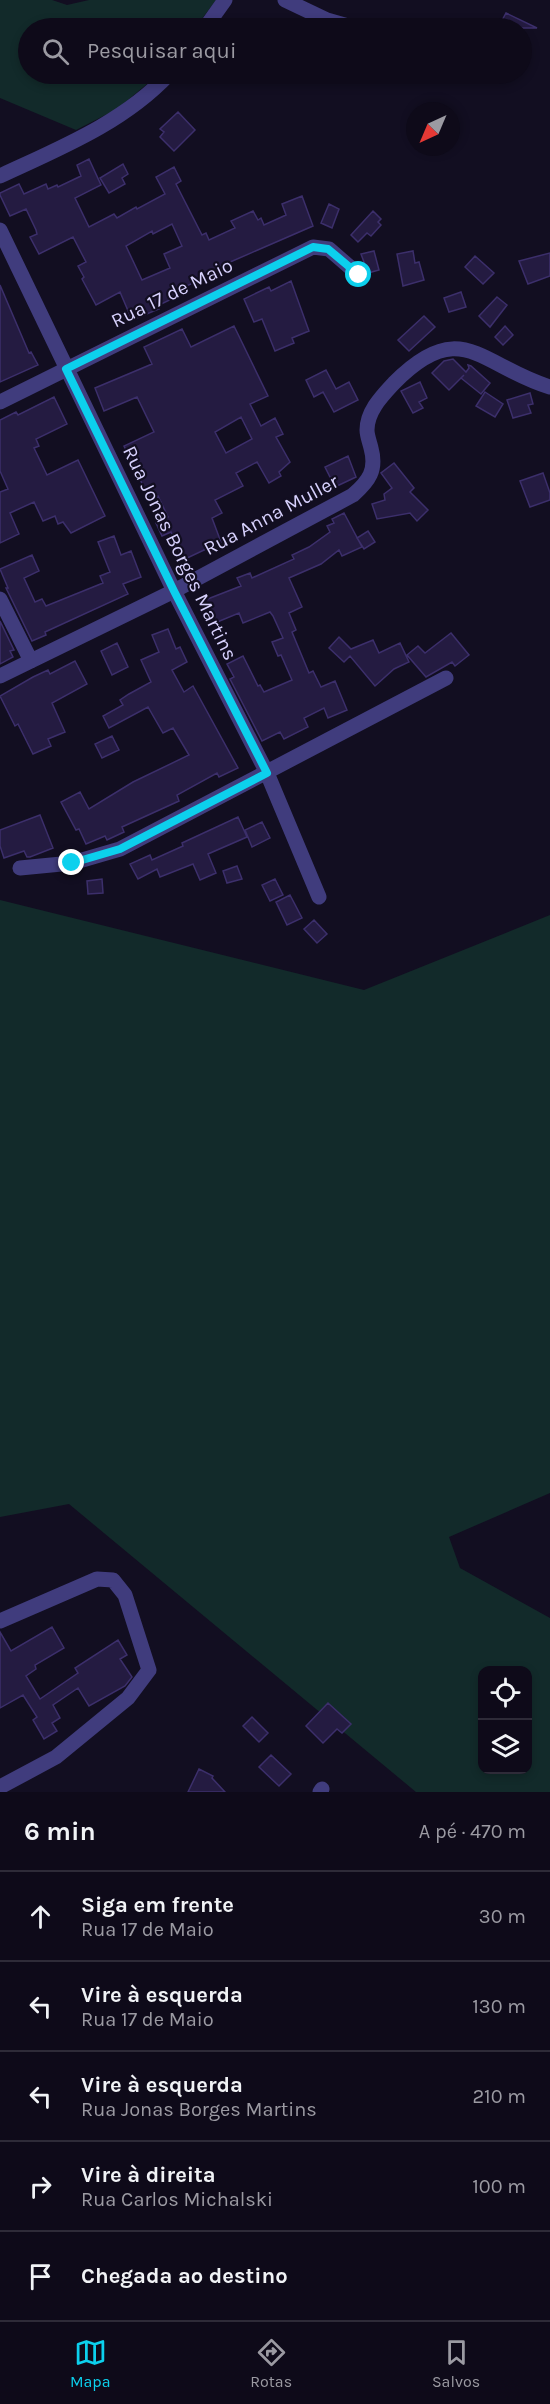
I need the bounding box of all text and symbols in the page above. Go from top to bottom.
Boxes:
search box [18,18,532,84]
icon: search [39,35,72,68]
text: Pesquisar aqui [87,38,236,64]
north arrow [406,102,460,156]
street label: Rua 17 de Maio [107,254,237,332]
route start [345,261,371,287]
street label: Rua Jonas Borges Martins [118,442,242,664]
street label: Rua Anna Muller [200,469,343,560]
route end [58,849,84,875]
map controls [478,1666,532,1774]
button: locate [478,1666,532,1720]
button: layers [478,1720,532,1774]
text: 6 min [24,1816,96,1847]
text: A pé · 470 m [419,1820,526,1843]
text: Siga em frente [81,1892,234,1918]
icon: ahead [24,1900,57,1933]
text: 30 m [479,1905,526,1928]
text: Rua 17 de Maio [81,1918,214,1941]
text: Vire à esquerda [81,1982,243,2008]
icon: left [24,1990,57,2023]
text: 130 m [472,1995,526,2018]
text: Rua 17 de Maio [81,2008,214,2031]
text: Vire à esquerda [81,2072,243,2098]
icon: left [24,2080,57,2113]
text: 210 m [472,2085,526,2108]
text: Rua Jonas Borges Martins [81,2098,317,2121]
text: Vire à direita [81,2162,216,2188]
icon: right [24,2170,57,2203]
text: 100 m [472,2175,526,2198]
text: Rua Carlos Michalski [81,2188,273,2211]
icon: arrive [24,2260,57,2293]
text: Chegada ao destino [81,2263,288,2289]
tab: Mapa [70,2336,110,2391]
tab: Rotas [250,2336,292,2391]
tab: Salvos [432,2336,480,2391]

